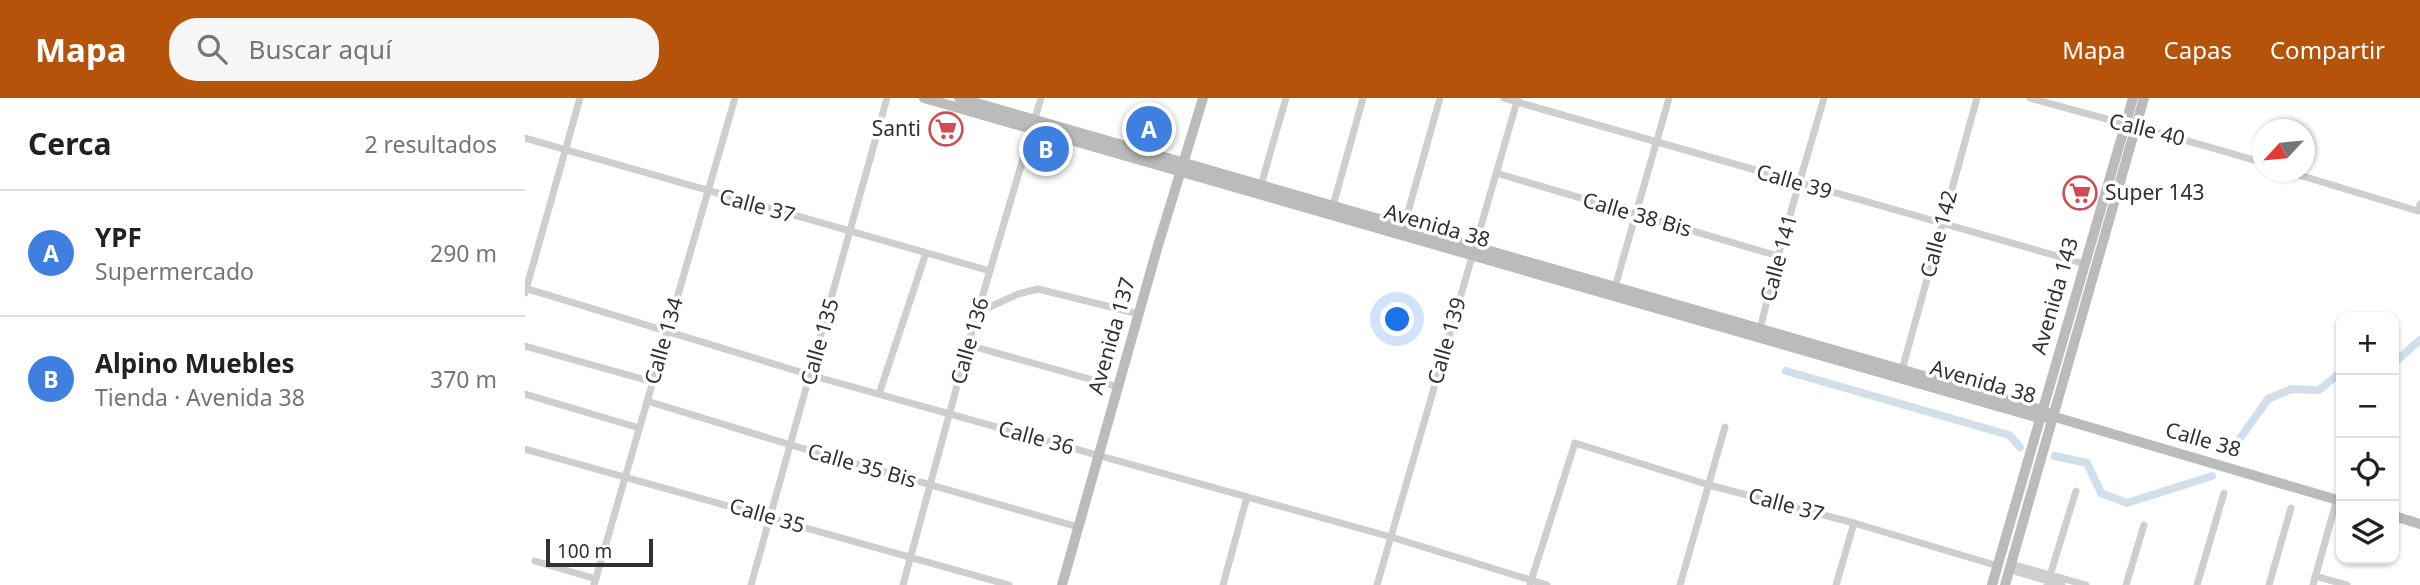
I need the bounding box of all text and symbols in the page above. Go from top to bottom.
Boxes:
search box [169,18,659,81]
text: Mapa [35,27,127,72]
icon: search [193,30,231,68]
text: Buscar aquí [249,31,392,67]
text: Mapa [2062,33,2126,66]
text: Capas [2164,33,2232,66]
text: Compartir [2270,33,2385,66]
pin: A [1126,103,1172,155]
street label: Calle 40 [2106,106,2188,152]
supermarket icon: Santi [927,110,965,148]
place label: Santi [872,114,921,142]
north arrow [2252,119,2315,182]
text: Cerca [28,123,111,164]
pin: B [1023,123,1069,175]
text: 2 resultados [364,128,497,160]
street label: Calle 39 [1753,157,1835,205]
supermarket icon: Super 143 [2061,174,2099,212]
place label: Super 143 [2105,178,2204,206]
street label: Calle 37 [716,182,798,229]
street label: Calle 38 Bis [1580,185,1695,243]
street label: Calle 142 [1913,187,1963,280]
street label: Avenida 38 [1381,197,1493,253]
street label: Calle 141 [1753,211,1803,304]
text: YPF [95,219,142,255]
street label: Avenida 143 [2024,234,2084,358]
text: A [43,237,59,269]
text: 290 m [430,237,497,269]
text: Supermercado [95,255,254,287]
street label: Avenida 137 [1081,274,1141,398]
street label: Calle 134 [637,294,689,387]
street label: Calle 136 [943,294,995,387]
street label: Calle 139 [1420,294,1472,387]
street label: Calle 135 [793,295,845,388]
your location [1380,302,1414,336]
map controls [2336,312,2399,564]
button: + [2336,312,2399,375]
text: Alpino Muebles [95,345,295,381]
street label: Avenida 38 [1927,353,2039,409]
text: B [43,363,59,395]
text: 370 m [430,363,497,395]
button: − [2336,375,2399,438]
text: Tienda · Avenida 38 [95,381,305,413]
street label: Calle 36 [995,414,1077,461]
street label: Calle 38 [2162,415,2244,463]
street label: Calle 35 Bis [805,436,920,494]
button: locate [2336,438,2399,501]
street label: Calle 37 [1745,481,1827,528]
street label: Calle 35 [726,491,808,539]
button: layers [2336,501,2399,564]
scale bar [546,536,653,568]
text: 100 m [557,538,612,564]

